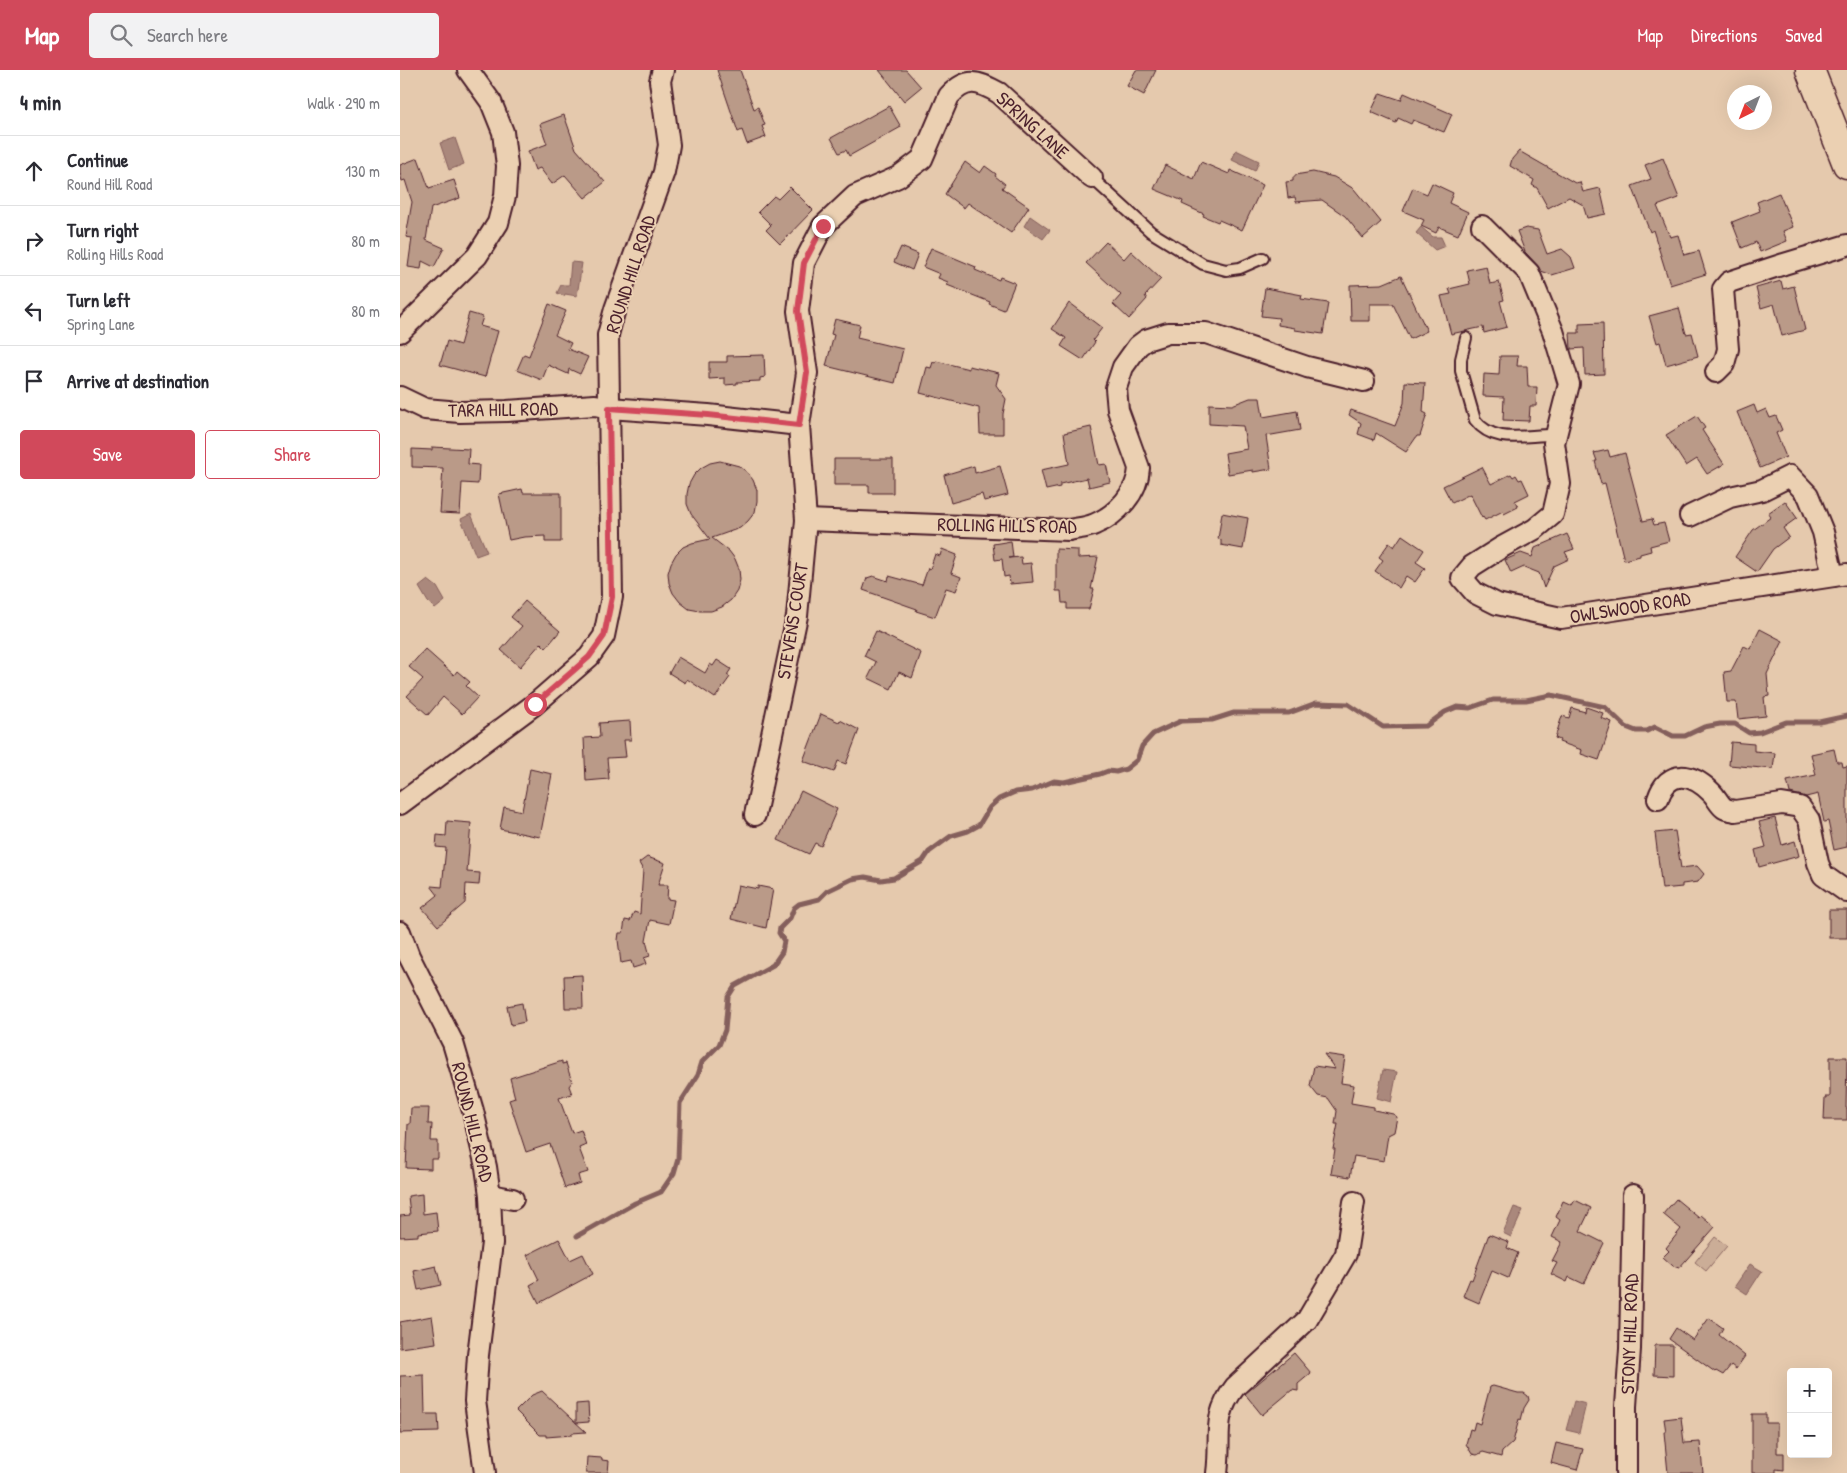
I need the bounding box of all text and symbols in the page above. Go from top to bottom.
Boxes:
search box [89,13,439,58]
text: Map [25,19,59,51]
icon: search [107,21,135,49]
text: Search here [147,22,228,48]
text: Map [1638,23,1663,48]
text: Directions [1691,23,1757,48]
text: Saved [1785,23,1822,48]
street label: SPRING LANE [991,85,1075,165]
north arrow [1727,85,1772,130]
text: 4 min [20,88,61,117]
text: Walk · 290 m [307,92,380,114]
text: Continue [67,147,128,173]
icon: ahead [20,157,48,185]
text: 130 m [345,160,380,182]
text: Round Hill Road [67,173,152,195]
street label: ROUND HILL ROAD [599,212,661,336]
route end [812,215,835,238]
text: Turn right [67,217,138,243]
icon: right [20,227,48,255]
text: 80 m [351,230,380,252]
text: Rolling Hills Road [67,243,163,265]
text: Turn left [67,287,130,313]
icon: left [20,297,48,325]
text: 80 m [351,300,380,322]
text: Spring Lane [67,313,135,335]
icon: arrive [20,367,48,395]
text: Arrive at destination [67,368,209,394]
street label: TARA HILL ROAD [448,395,558,423]
button: Save [20,430,195,479]
button: Share [205,430,380,479]
street label: ROLLING HILLS ROAD [937,511,1077,539]
street label: STEVENS COURT [770,560,814,681]
street label: OWLSWOOD ROAD [1568,585,1692,629]
route start [524,693,547,716]
street label: ROUND HILL ROAD [446,1059,500,1185]
street label: STONY HILL ROAD [1614,1273,1644,1395]
map controls [1787,1368,1832,1458]
button: + [1787,1368,1832,1413]
button: − [1787,1413,1832,1458]

